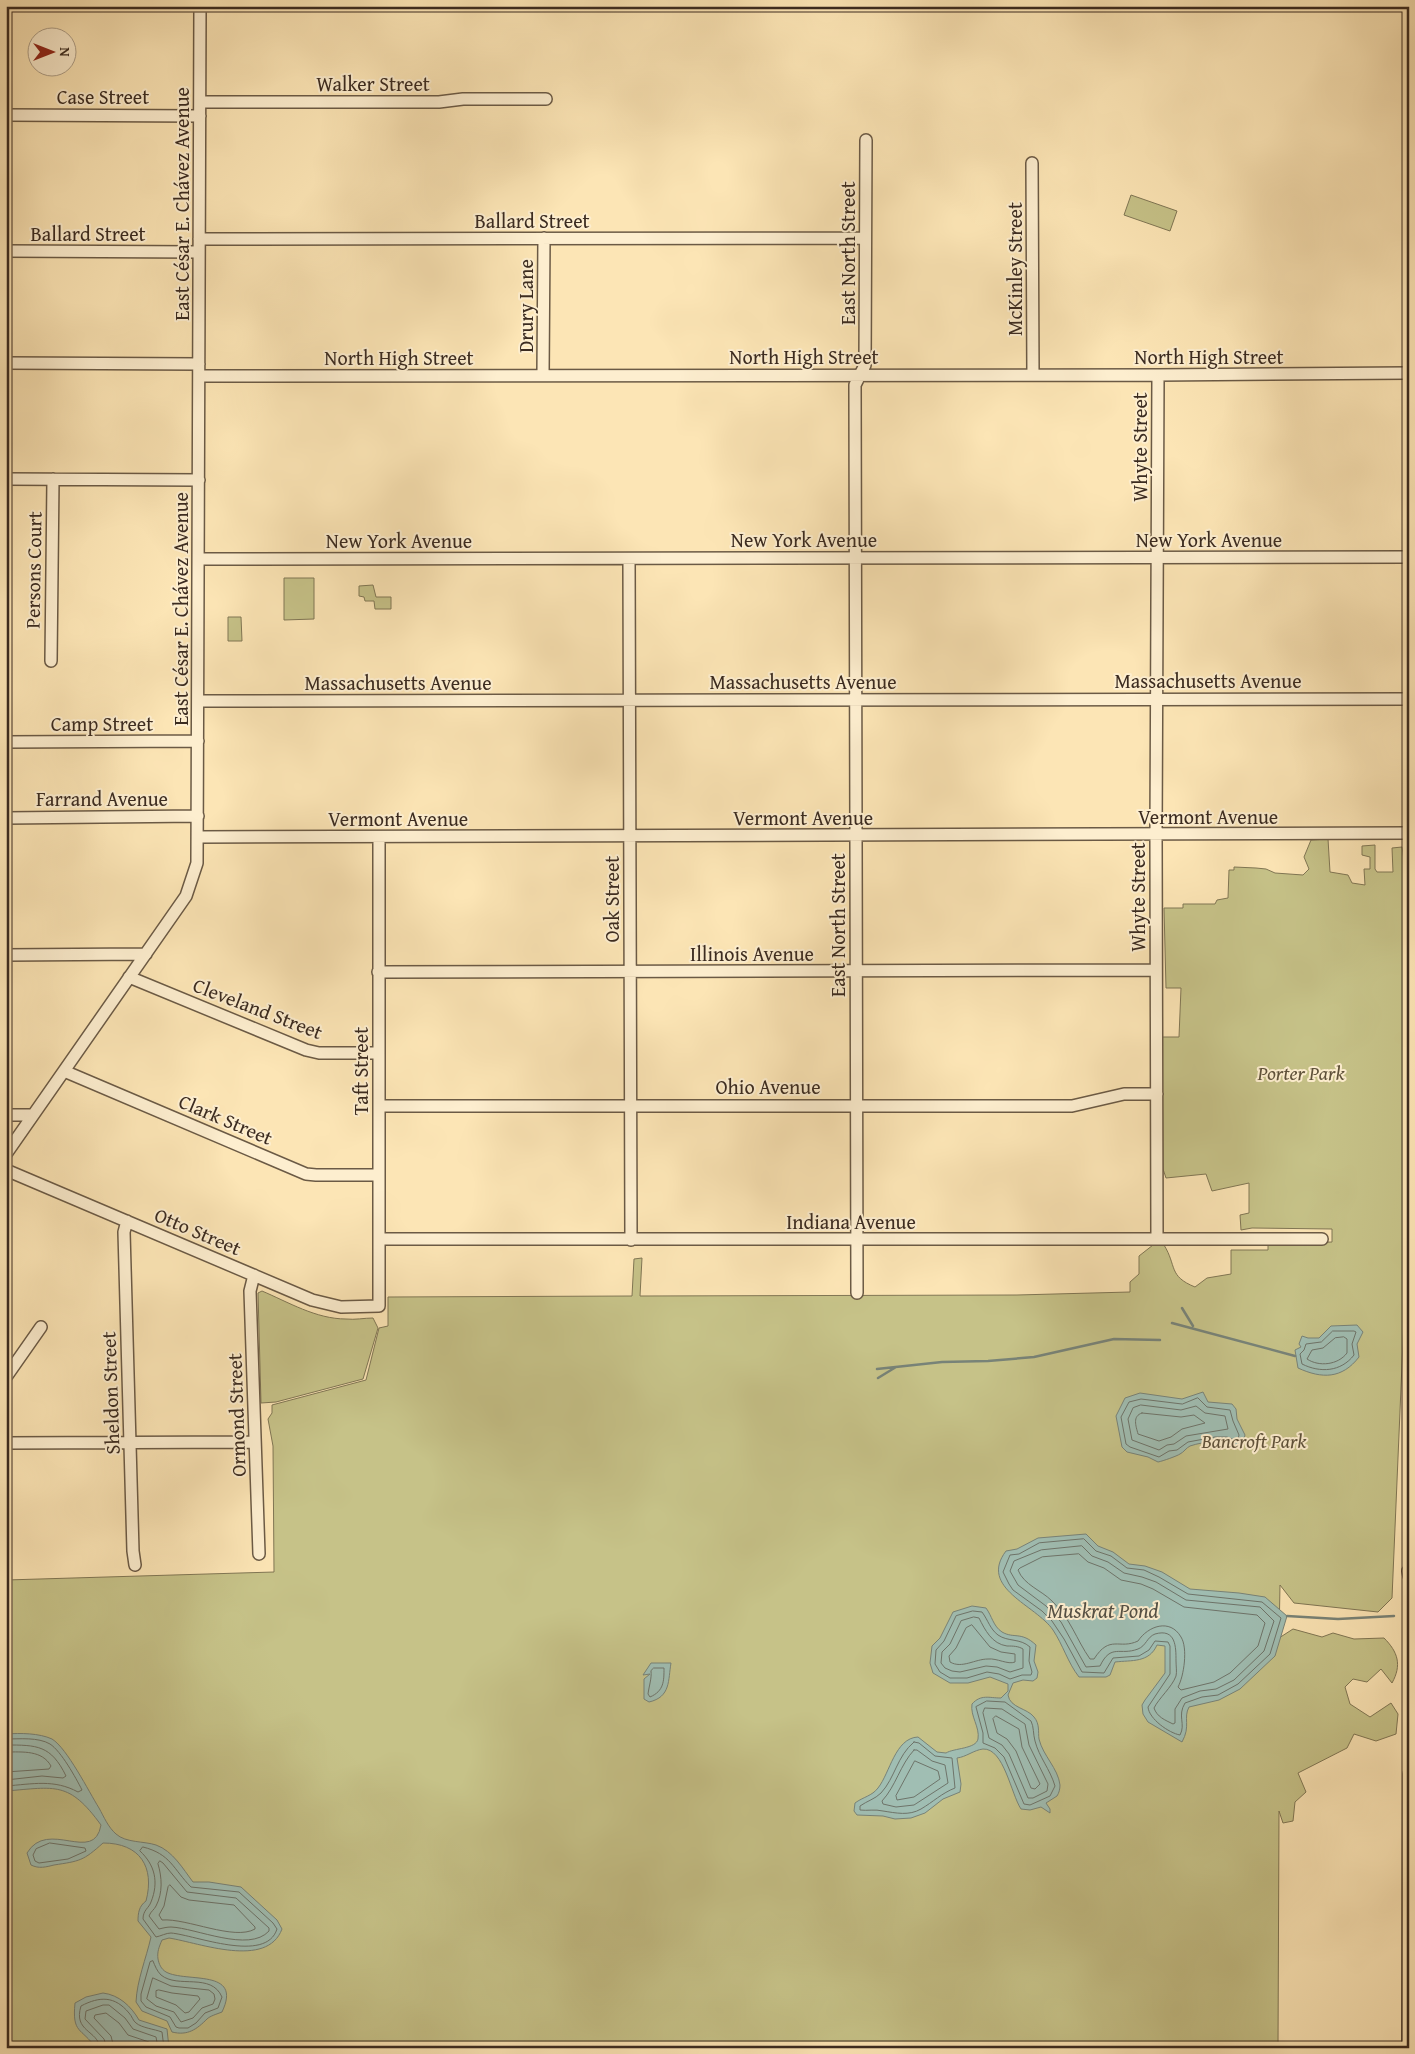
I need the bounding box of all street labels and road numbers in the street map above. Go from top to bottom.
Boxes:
street label: Walker Street [316,69,430,98]
street label: Case Street [57,82,149,111]
street label: East César E. Chávez Avenue [167,87,196,321]
street label: East North Street [833,181,862,325]
street label: McKinley Street [1000,202,1029,336]
street label: Ballard Street [474,206,590,235]
street label: Ballard Street [30,219,146,248]
street label: Drury Lane [511,259,540,353]
street label: North High Street [729,342,879,371]
street label: North High Street [1134,342,1284,371]
street label: North High Street [324,343,474,372]
street label: Whyte Street [1125,392,1154,502]
street label: East César E. Chávez Avenue [166,492,195,726]
street label: Persons Court [17,511,49,629]
street label: New York Avenue [731,525,877,554]
street label: New York Avenue [1136,525,1282,554]
street label: New York Avenue [326,526,472,555]
street label: Massachusetts Avenue [1114,666,1302,695]
street label: Massachusetts Avenue [709,667,897,696]
street label: Massachusetts Avenue [304,668,492,697]
street label: Camp Street [51,709,153,738]
street label: Farrand Avenue [36,784,168,813]
street label: Vermont Avenue [1138,802,1278,831]
street label: Vermont Avenue [733,803,873,832]
street label: Vermont Avenue [328,804,468,833]
street label: Whyte Street [1123,842,1152,952]
street label: East North Street [823,853,852,997]
street label: Oak Street [597,856,626,942]
street label: Illinois Avenue [690,939,814,968]
street label: Cleveland Street [189,970,327,1046]
street label: Taft Street [346,1027,375,1115]
street label: Ohio Avenue [715,1072,821,1101]
street label: Clark Street [175,1086,277,1152]
street label: Otto Street [150,1200,246,1262]
street label: Indiana Avenue [786,1207,916,1236]
street label: Sheldon Street [93,1331,127,1455]
street label: Ormond Street [219,1353,253,1477]

